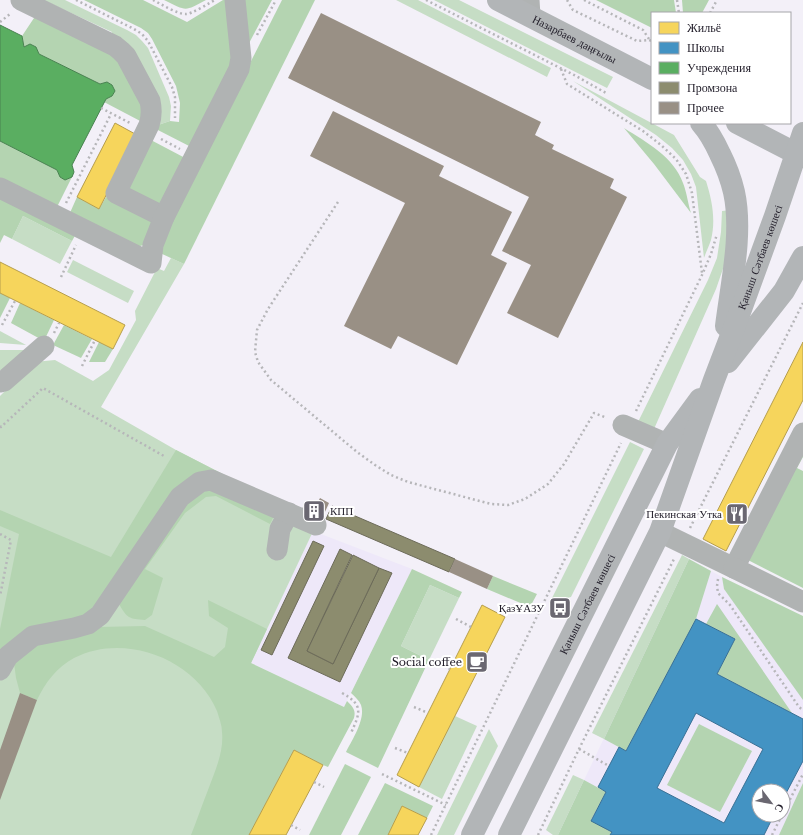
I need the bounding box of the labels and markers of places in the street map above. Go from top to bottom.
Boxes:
building icon: КПП [301,498,327,524]
restaurant icon: Пекинская Утка [724,501,750,527]
place label: КПП [330,504,353,518]
place label: Пекинская Утка [646,507,722,521]
bus stop icon: ҚазҰАЗУ [547,595,573,621]
place label: ҚазҰАЗУ [499,601,544,615]
cafe icon: Social coffee [464,649,490,675]
place label: Social coffee [392,655,462,669]

